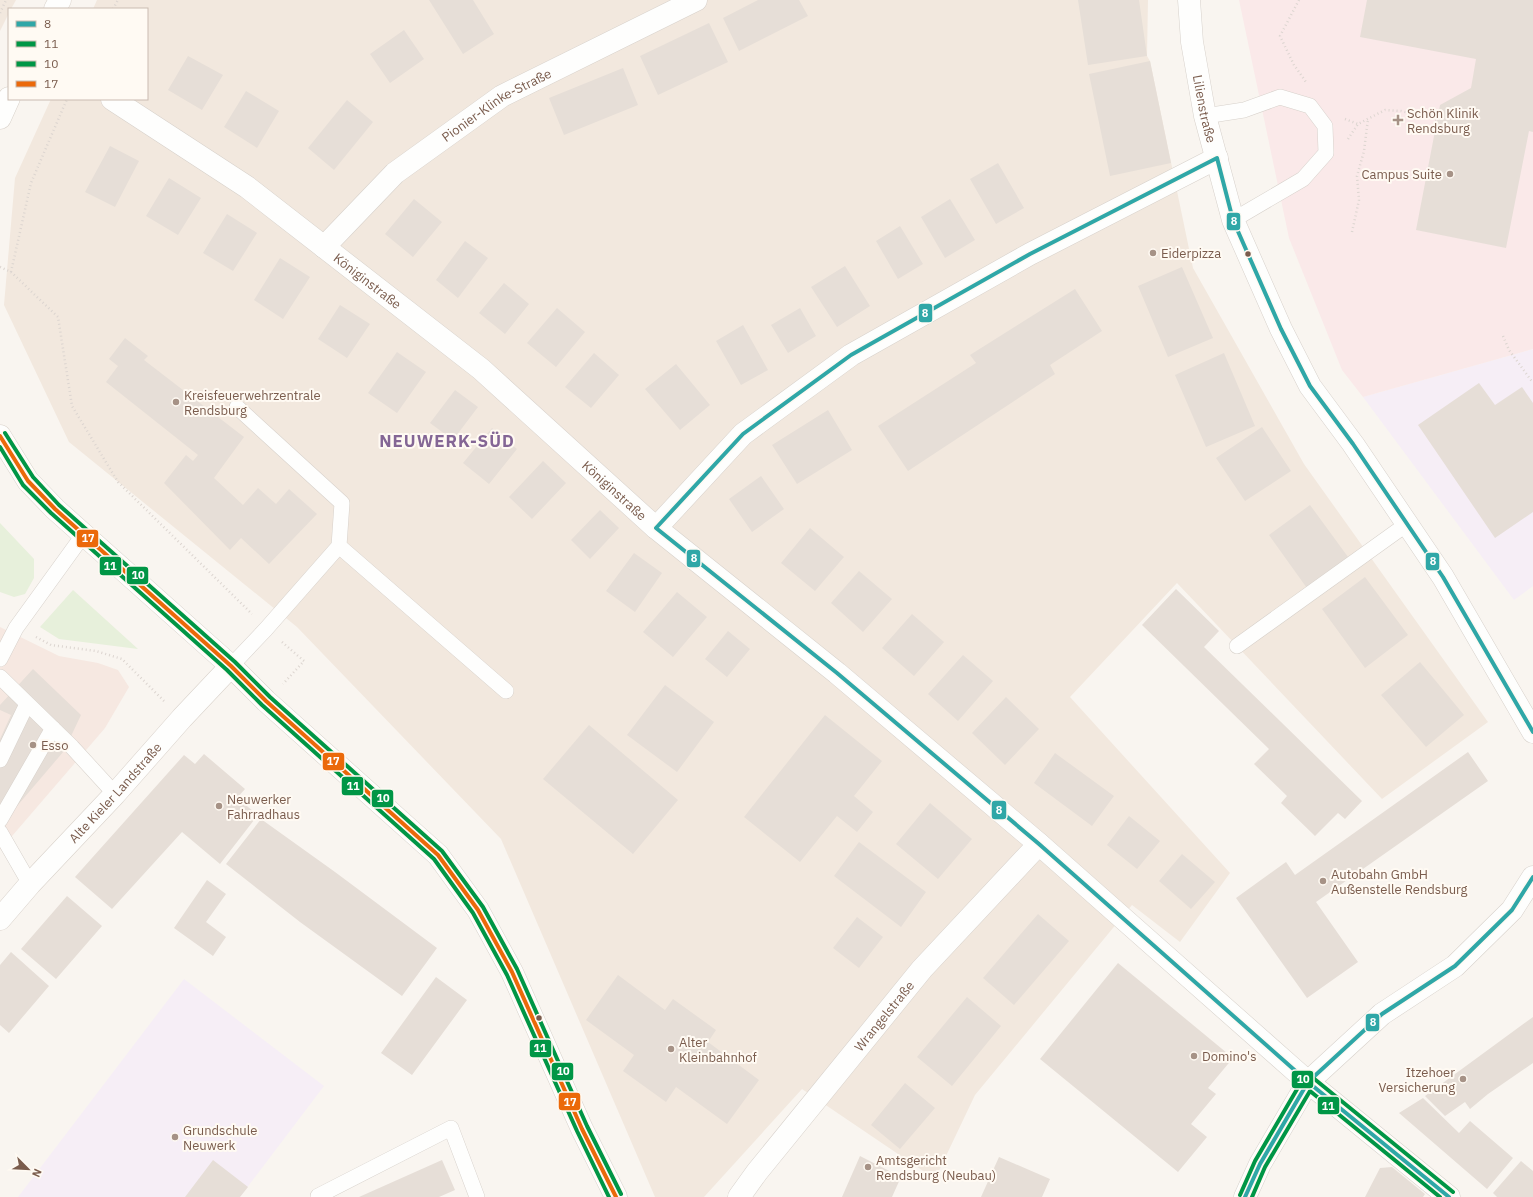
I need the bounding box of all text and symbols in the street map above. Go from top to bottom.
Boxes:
legend [8,8,148,100]
text: 8 [44,16,51,31]
text: 11 [44,36,58,51]
text: 10 [44,56,58,71]
street label: Pionier-Klinke-Straße [438,64,554,145]
street label: Lilienstraße [1189,73,1220,145]
text: 17 [44,76,58,91]
place label: Schön Klinik Rendsburg [1407,105,1479,137]
marker: Schön Klinik Rendsburg [1392,114,1404,126]
place label: Campus Suite [1361,166,1442,183]
marker: Campus Suite [1445,169,1455,179]
line badge: 8 [1226,212,1241,231]
text: 8 [1231,214,1238,228]
place label: Eiderpizza [1161,245,1221,262]
marker: Eiderpizza [1148,248,1158,258]
street label: Königinstraße [330,249,405,313]
unlabelled marker [1243,249,1253,259]
line badge: 8 [918,303,933,323]
text: 8 [922,306,929,320]
place label: Kreisfeuerwehrzentrale Rendsburg [184,387,321,419]
marker: Kreisfeuerwehrzentrale Rendsburg [171,397,181,407]
district label: NEUWERK-SÜD [379,430,515,452]
street label: Königinstraße [579,457,650,524]
line badge: 17 [76,529,99,548]
text: 17 [81,531,95,545]
line badge: 8 [686,549,701,568]
text: 8 [691,551,698,565]
line badge: 8 [1425,552,1440,571]
text: 8 [1430,554,1437,568]
line badge: 11 [99,556,122,576]
text: 11 [103,559,117,573]
line badge: 10 [126,566,149,585]
text: 10 [131,568,145,582]
place label: Esso [41,737,68,754]
street label: Alte Kieler Landstraße [65,739,165,846]
marker: Esso [28,740,38,750]
line badge: 17 [322,752,345,771]
text: 17 [326,754,340,768]
line badge: 11 [341,776,364,796]
text: 11 [346,779,360,793]
line badge: 10 [371,789,394,808]
place label: Neuwerker Fahrradhaus [227,791,300,823]
text: 10 [376,791,390,805]
line badge: 8 [991,800,1007,820]
marker: Neuwerker Fahrradhaus [214,801,224,811]
text: 8 [996,803,1003,817]
place label: Autobahn GmbH Außenstelle Rendsburg [1331,866,1468,898]
marker: Autobahn GmbH Außenstelle Rendsburg [1318,876,1328,886]
street label: Wrangelstraße [850,977,918,1055]
unlabelled marker [534,1013,544,1023]
line badge: 8 [1365,1013,1380,1032]
text: 8 [1370,1015,1377,1029]
place label: Alter Kleinbahnhof [679,1034,757,1066]
line badge: 11 [529,1039,552,1058]
text: 11 [533,1041,547,1055]
marker: Alter Kleinbahnhof [666,1044,676,1054]
place label: Domino's [1202,1048,1256,1065]
marker: Domino's [1189,1051,1199,1061]
line badge: 10 [551,1062,574,1081]
text: 10 [556,1064,570,1078]
place label: Itzehoer Versicherung [1379,1064,1455,1096]
line badge: 10 [1291,1070,1314,1089]
text: 10 [1296,1072,1310,1086]
marker: Itzehoer Versicherung [1458,1074,1468,1084]
line badge: 17 [558,1092,581,1111]
text: 17 [563,1095,577,1109]
line badge: 11 [1317,1096,1340,1115]
text: 11 [1321,1099,1335,1113]
place label: Grundschule Neuwerk [183,1122,257,1154]
marker: Grundschule Neuwerk [170,1132,180,1142]
north arrow [8,1149,48,1189]
place label: Amtsgericht Rendsburg (Neubau) [876,1152,996,1184]
marker: Amtsgericht Rendsburg (Neubau) [863,1162,873,1172]
text: N [29,1167,45,1180]

